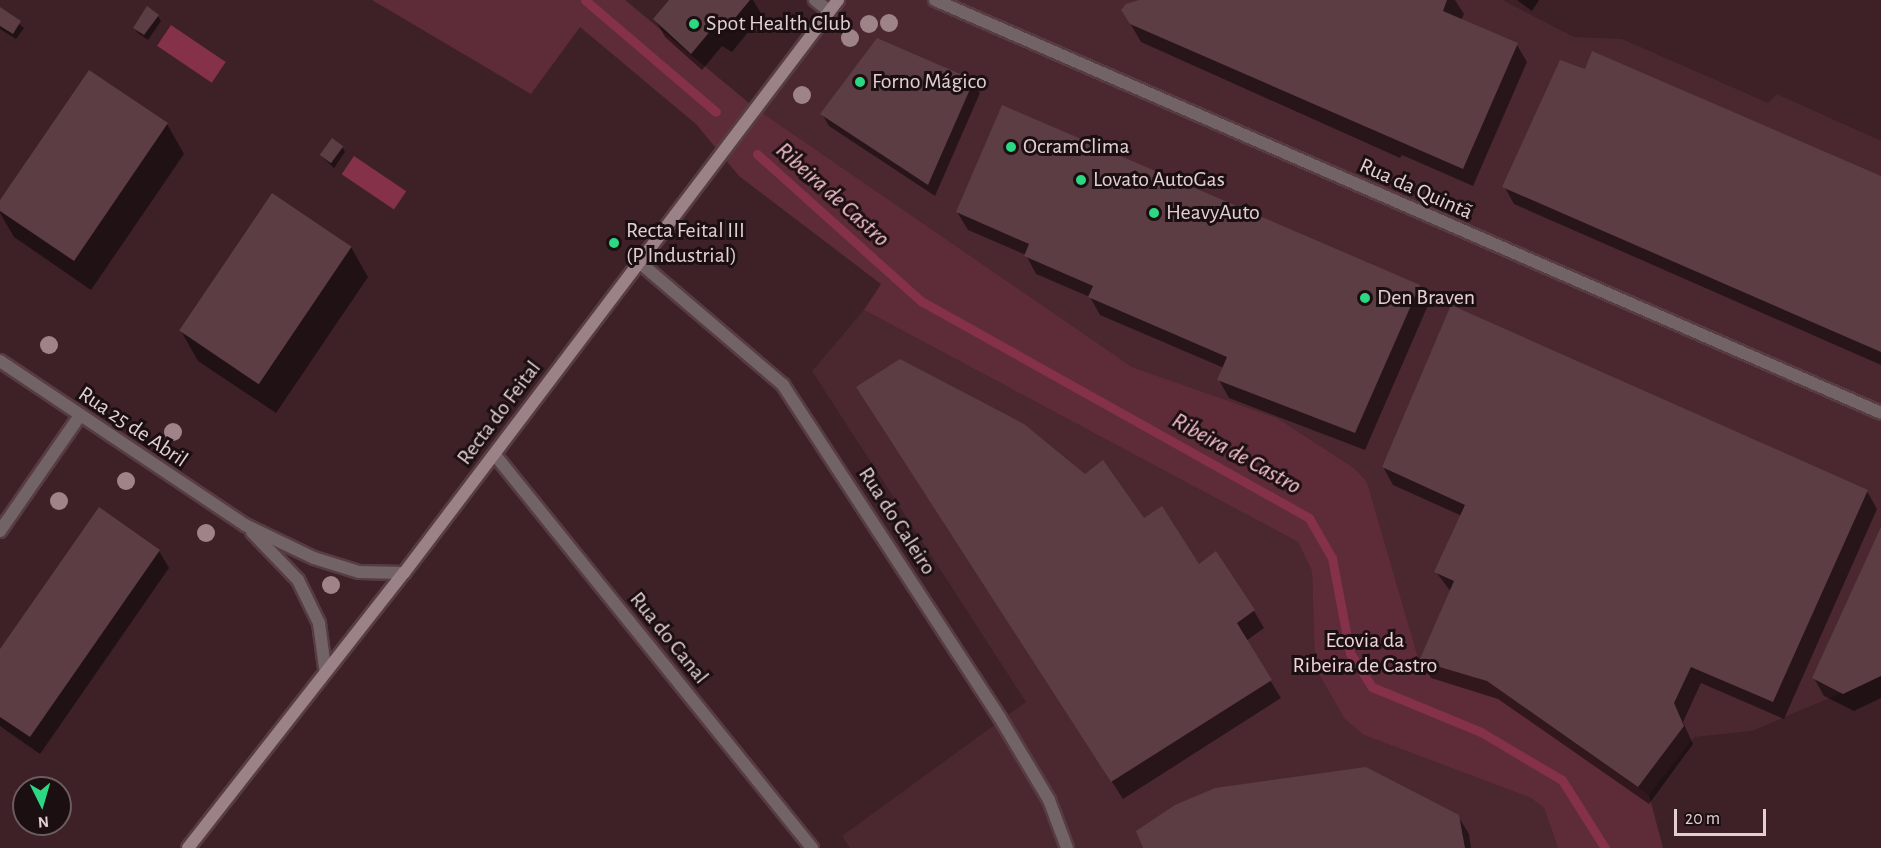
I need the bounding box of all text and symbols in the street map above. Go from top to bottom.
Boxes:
place label: Spot Health Club [706,11,851,37]
marker: Spot Health Club [687,17,701,31]
place label: Forno Mágico [872,69,987,95]
marker: Forno Mágico [853,75,867,89]
place label: OcramClima [1023,134,1130,160]
water label: Ribeira de Castro [769,136,895,254]
marker: OcramClima [1004,140,1018,154]
street label: Rua da Quintã [1355,152,1477,226]
place label: Lovato AutoGas [1093,167,1225,193]
marker: Lovato AutoGas [1074,173,1088,187]
place label: HeavyAuto [1166,200,1260,226]
marker: HeavyAuto [1147,206,1161,220]
place label: Recta Feital III (P Industrial) [626,217,745,268]
marker: Recta Feital III (P Industrial) [607,236,621,250]
place label: Den Braven [1377,285,1475,311]
marker: Den Braven [1358,291,1372,305]
street label: Recta do Feital [451,356,547,470]
street label: Rua 25 de Abril [73,381,193,473]
water label: Ribeira de Castro [1166,407,1306,501]
street label: Rua do Caleiro [852,462,942,580]
street label: Rua do Canal [624,587,714,689]
park label: Ecovia da Ribeira de Castro [1293,627,1437,678]
north arrow [12,776,72,836]
scale bar [1677,797,1768,835]
text: 20 m [1685,810,1720,828]
text: N [37,813,50,830]

